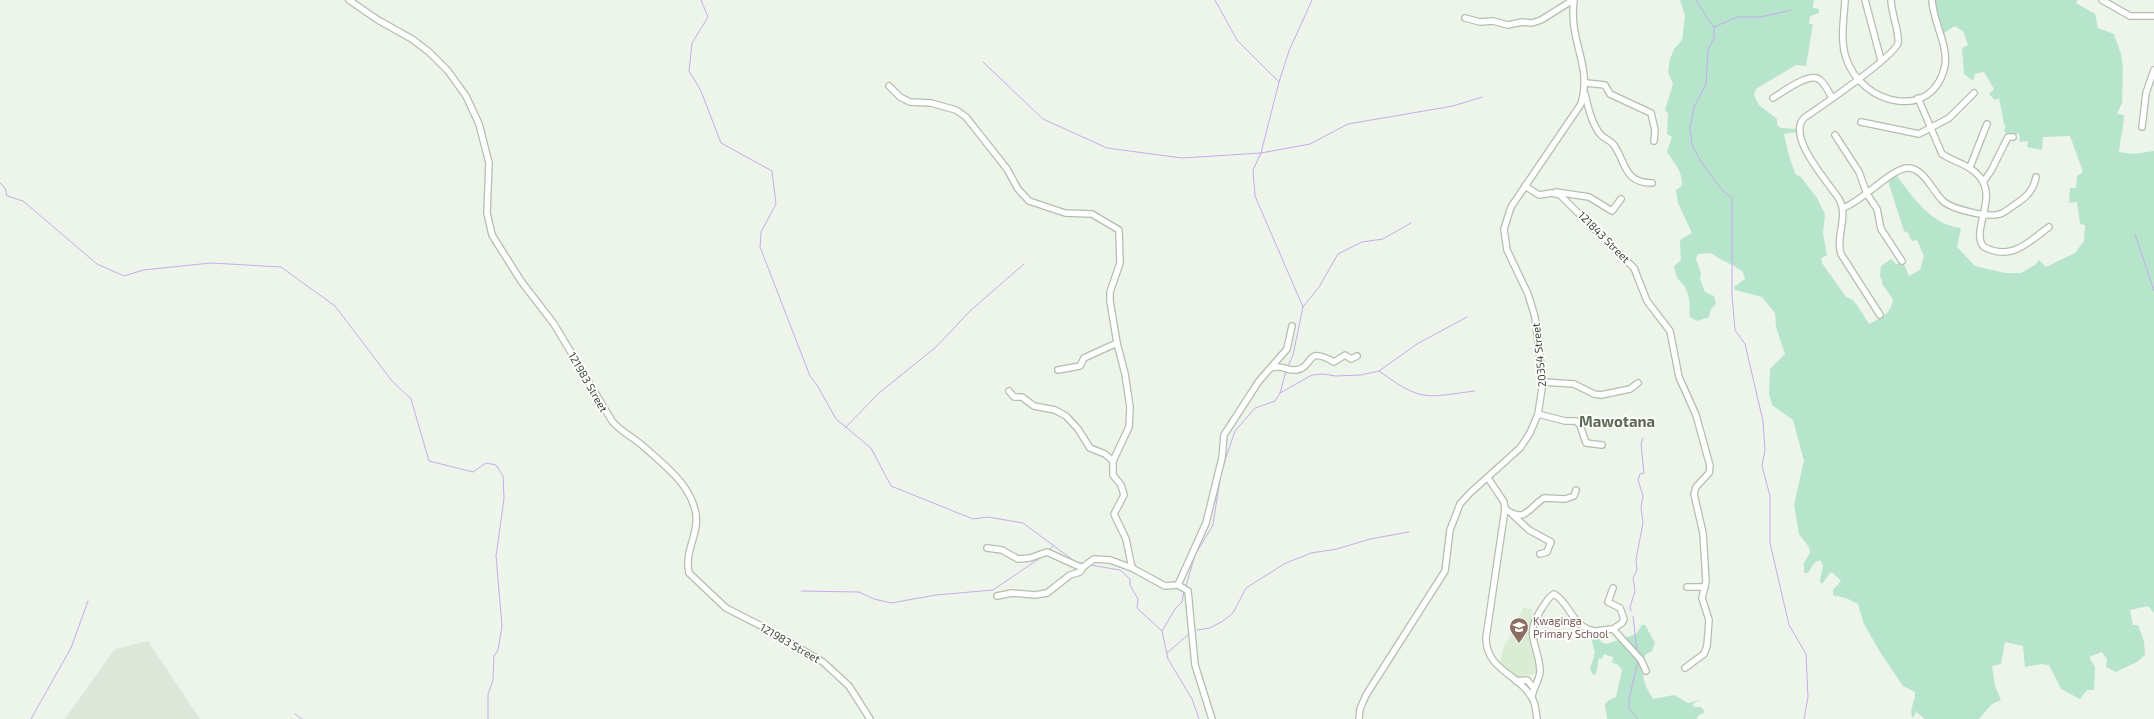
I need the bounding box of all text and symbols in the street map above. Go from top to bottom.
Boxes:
street label: 121843 Street [1576,208,1633,265]
street label: 20354 Street [1529,322,1548,388]
street label: 121983 Street [566,349,611,414]
district label: Mawotana [1579,412,1655,430]
place label: Kwaginga Primary School [1533,614,1609,640]
school or university icon: Kwaginga Primary School [1508,616,1530,644]
street label: 121983 Street [758,620,823,665]

